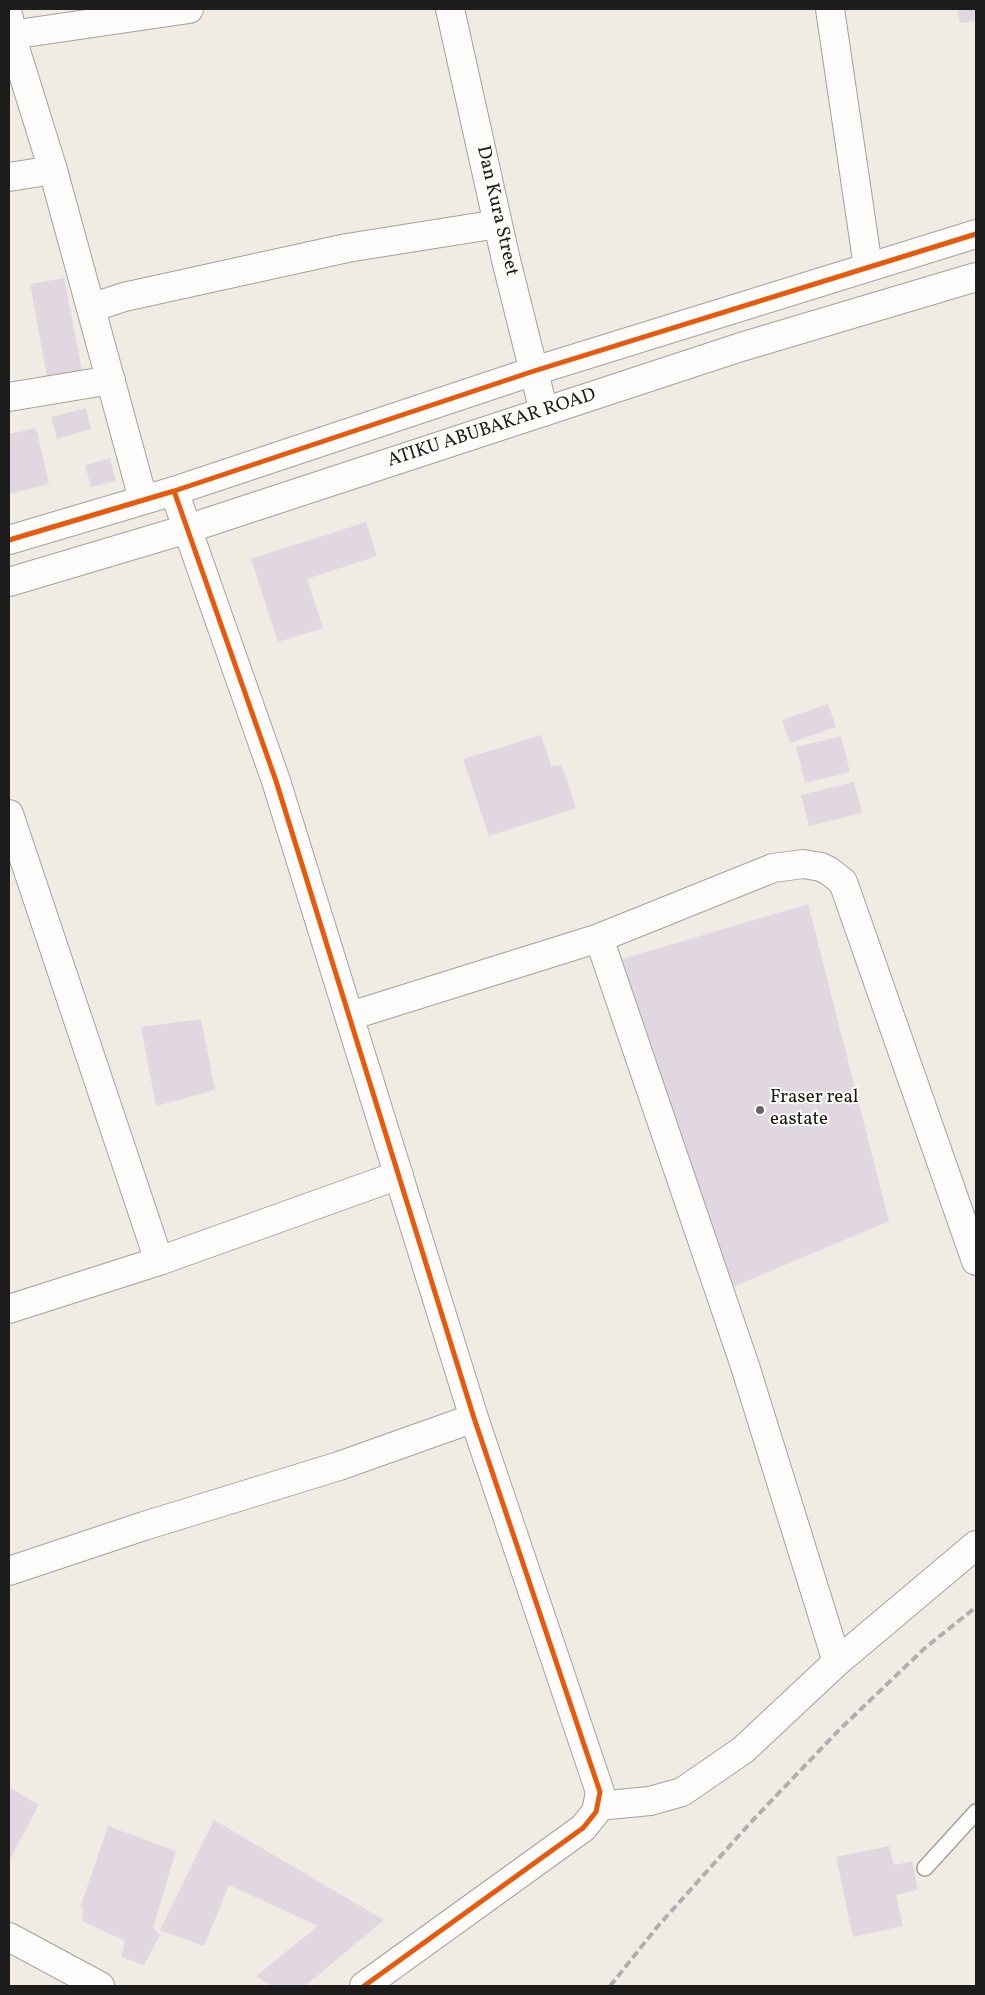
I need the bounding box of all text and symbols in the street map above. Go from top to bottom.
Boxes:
street label: Dan Kura Street [470,144,522,278]
street label: ATIKU ABUBAKAR ROAD [385,385,599,473]
place label: Fraser real eastate [770,1088,859,1132]
marker: Fraser real eastate [754,1104,766,1116]

